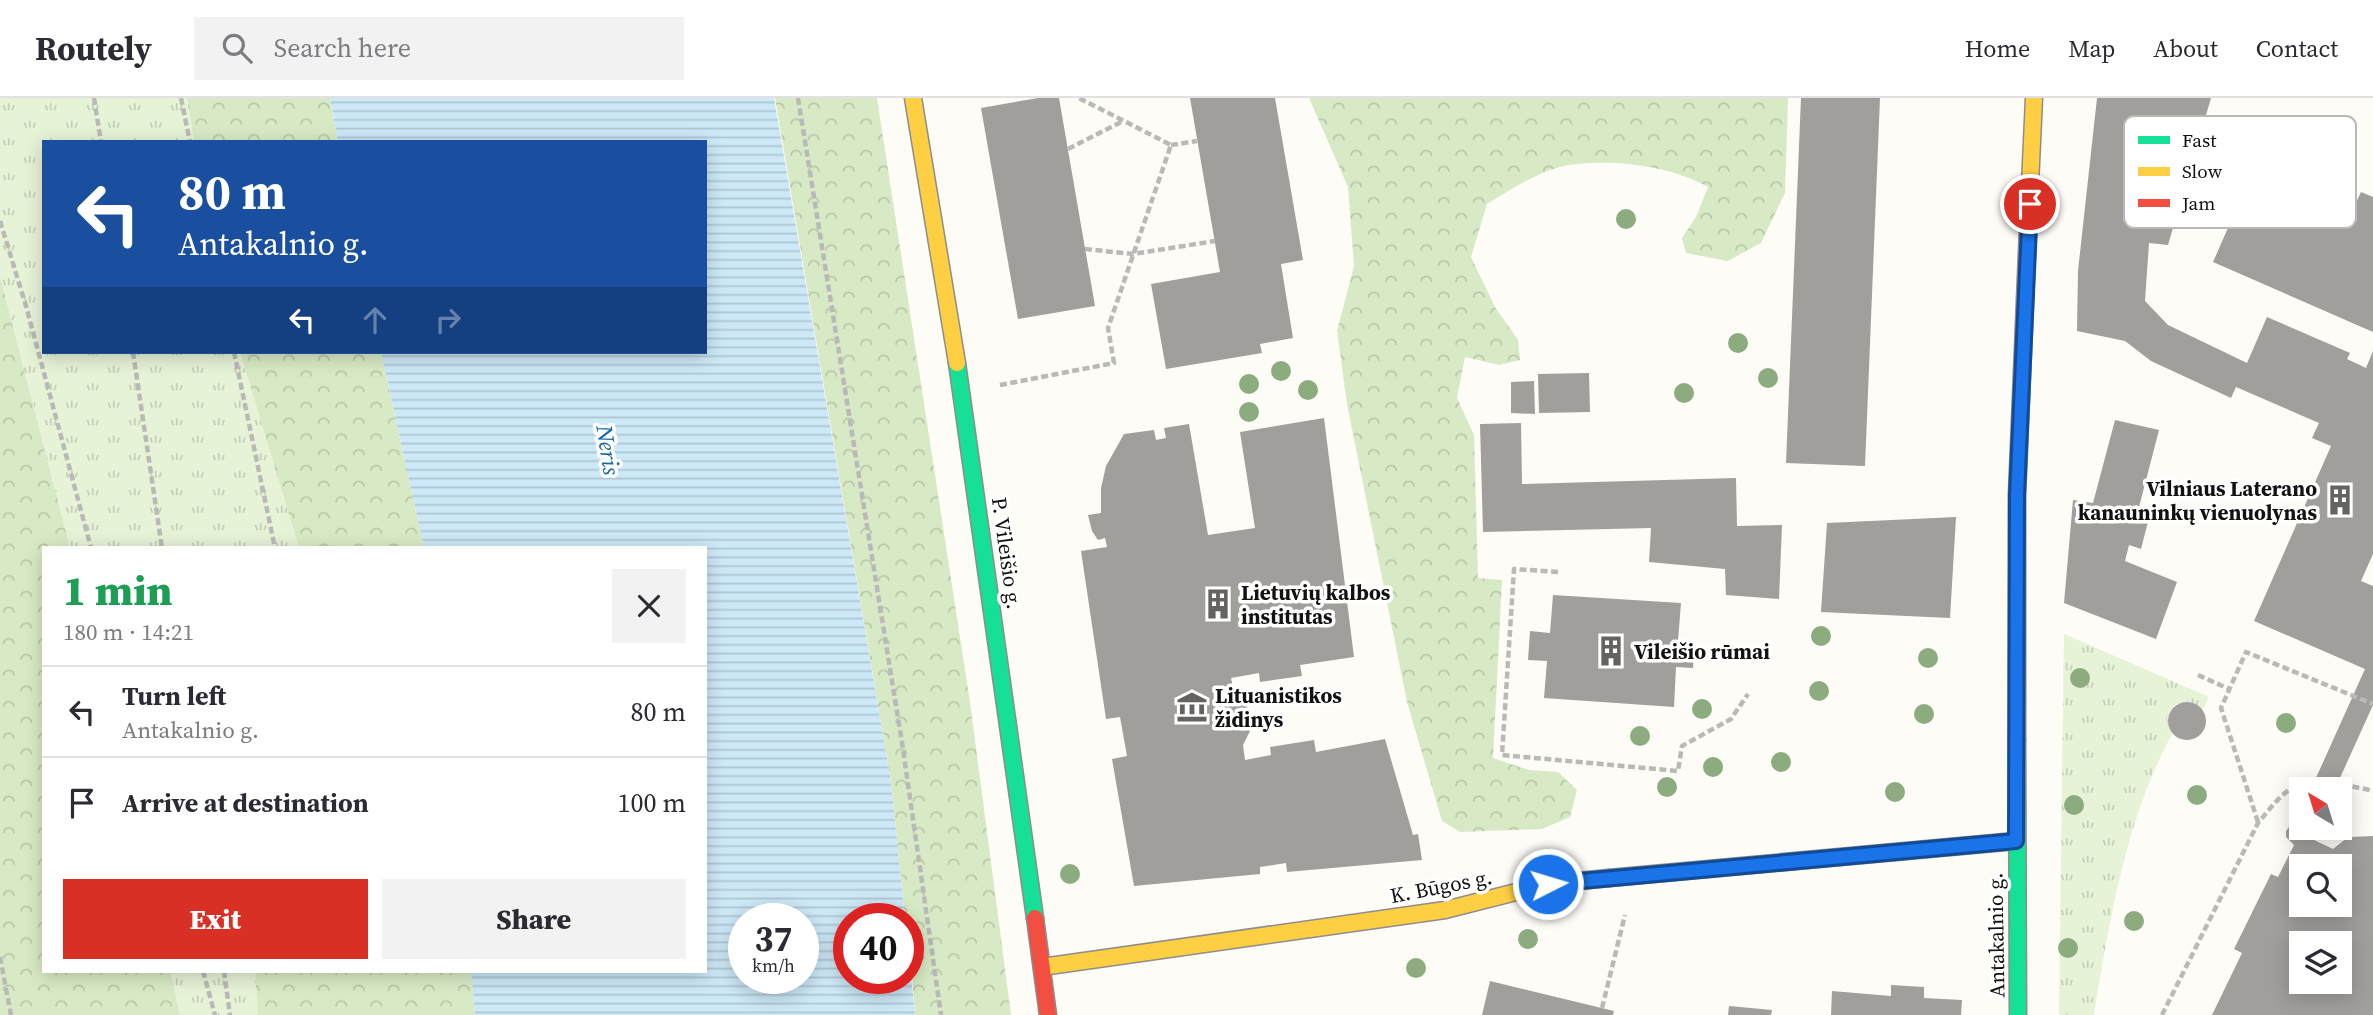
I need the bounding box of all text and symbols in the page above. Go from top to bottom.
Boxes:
search box [194,17,684,80]
text: Routely [35,26,152,71]
icon: search [218,29,256,67]
text: Search here [274,30,411,66]
text: Home [1965,32,2030,65]
text: Map [2068,32,2115,65]
text: About [2153,32,2218,65]
text: Contact [2256,32,2338,65]
legend [2124,116,2356,228]
text: Fast [2182,127,2217,153]
text: 80 m [178,158,286,225]
text: Slow [2182,158,2223,184]
icon: left [63,168,154,259]
pin [2000,174,2060,234]
icon: arrive [2011,185,2049,223]
text: Jam [2181,190,2215,216]
text: Antakalnio g. [178,222,369,266]
icon: left [283,301,321,339]
icon: ahead [356,301,394,339]
icon: right [429,301,467,339]
water label: Neris [588,422,628,478]
place label: Vilniaus Laterano kanauninkų vienuolynas [2078,474,2317,527]
building icon: Vilniaus Laterano kanauninkų vienuolynas [2323,483,2357,517]
street label: P. Vileišio g. [985,495,1029,611]
text: 1 min [63,561,173,619]
button: close [612,569,686,643]
place label: Lietuvių kalbos institutas [1241,578,1391,631]
building icon: Lietuvių kalbos institutas [1201,587,1235,621]
text: 180 m · 14:21 [63,616,194,648]
building icon: Vileišio rūmai [1594,634,1628,668]
place label: Vileišio rūmai [1634,637,1770,666]
text: Turn left [122,678,226,714]
place label: Lituanistikos židinys [1215,681,1342,734]
museum icon: Lituanistikos židinys [1175,690,1209,724]
icon: left [63,693,101,731]
text: 80 m [631,694,686,730]
text: Antakalnio g. [122,714,259,746]
north arrow [2289,777,2352,840]
map controls [2289,777,2352,994]
icon: arrive [63,784,101,822]
text: Arrive at destination [122,785,369,821]
text: 100 m [618,785,686,821]
position arrow [1511,847,1585,921]
button: search [2289,854,2352,917]
street label: K. Būgos g. [1387,862,1495,910]
street label: Antakalnio g. [1980,872,2012,998]
button: Exit [63,879,368,959]
button: Share [382,879,686,959]
speed limit sign: 40 [833,903,924,994]
text: 37 [755,915,792,963]
button: layers [2289,931,2352,994]
text: km/h [752,953,795,978]

